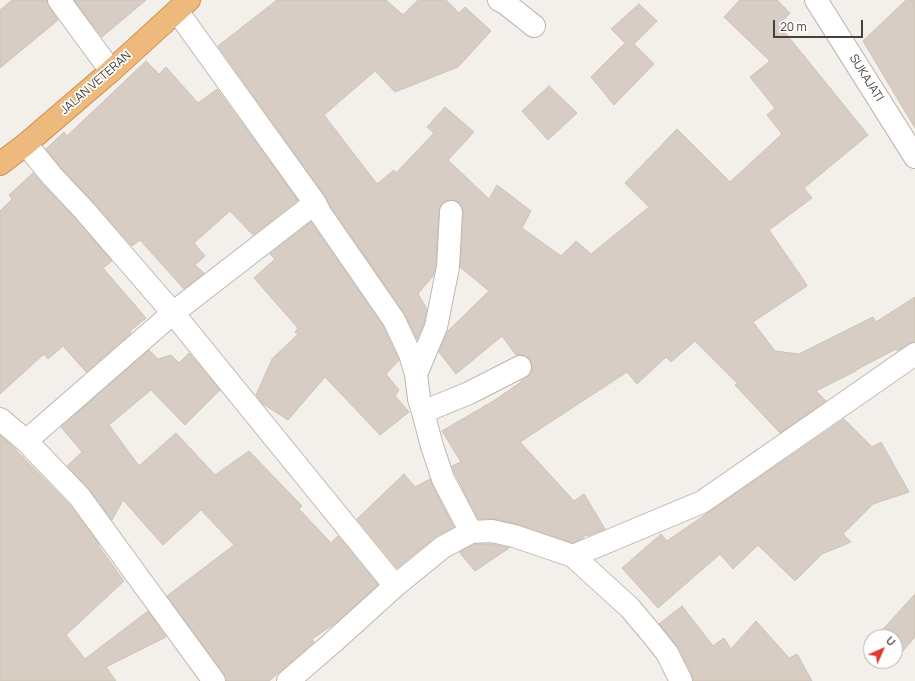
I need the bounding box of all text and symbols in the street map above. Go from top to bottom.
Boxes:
scale bar [775,12,865,38]
text: 20 m [780,18,807,35]
street label: JALAN VETERAN [58,48,134,118]
street label: SUKAJATI [846,52,886,104]
north arrow [863,629,903,669]
text: U [883,633,899,649]

